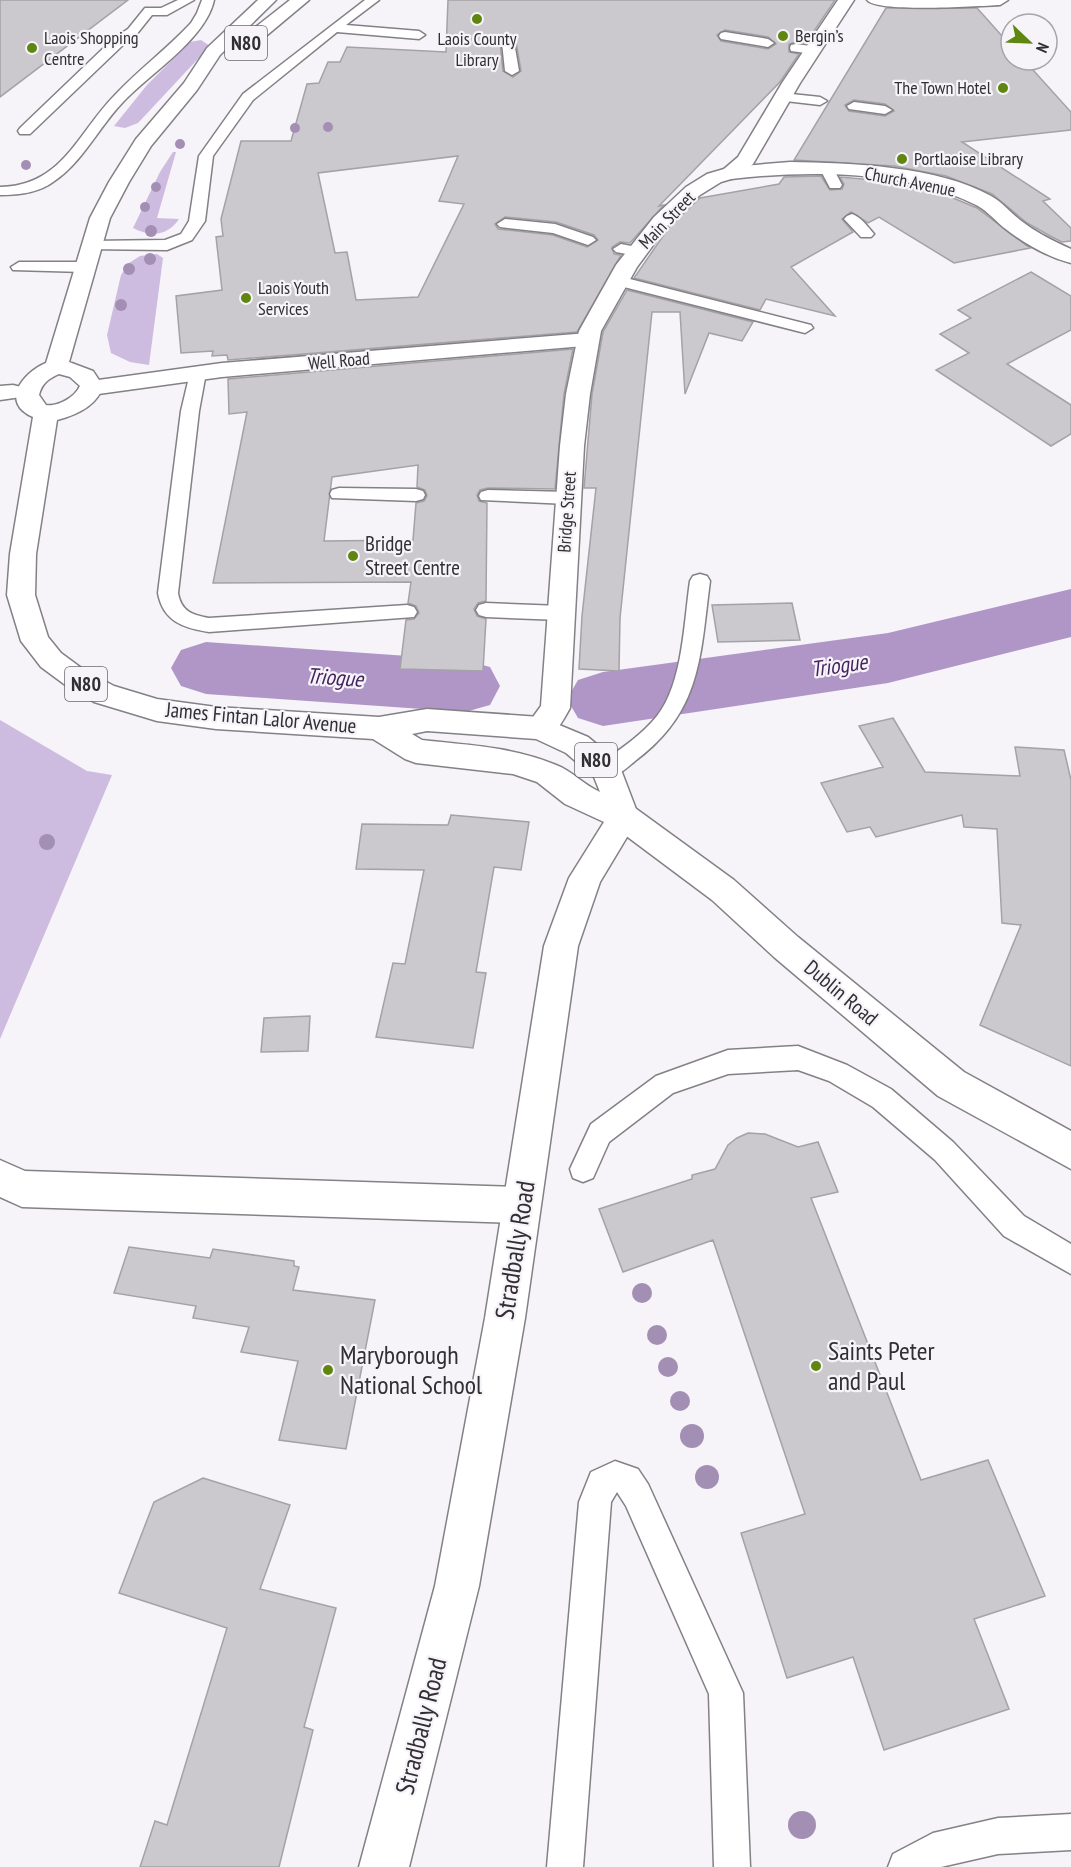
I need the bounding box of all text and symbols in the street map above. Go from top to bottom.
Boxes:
marker: Laois County Library [470,12,484,26]
north arrow [999,12,1059,72]
place label: Bergin’s [795,24,844,47]
place label: Laois Shopping Centre [44,26,139,70]
road number: N80 [225,26,267,60]
place label: Laois County Library [438,27,517,71]
marker: Bergin’s [776,29,790,43]
text: N [1032,40,1054,56]
marker: Laois Shopping Centre [25,41,39,55]
place label: The Town Hotel [894,76,992,99]
marker: The Town Hotel [996,81,1010,95]
place label: Portlaoise Library [914,147,1023,170]
marker: Portlaoise Library [895,152,909,166]
street label: Church Avenue [863,161,957,202]
street label: Main Street [634,186,700,253]
place label: Laois Youth Services [258,276,329,320]
marker: Laois Youth Services [239,291,253,305]
street label: Well Road [307,346,371,375]
street label: Bridge Street [552,471,581,553]
place label: Bridge Street Centre [365,530,460,581]
marker: Bridge Street Centre [346,549,360,563]
water label: Triogue [809,647,871,683]
water label: Triogue [306,661,366,693]
road number: N80 [65,667,107,701]
street label: James Fintan Lalor Avenue [164,696,357,739]
road number: N80 [575,743,617,777]
street label: Dublin Road [799,954,884,1031]
street label: Stradbally Road [487,1178,542,1322]
place label: Saints Peter and Paul [828,1334,935,1397]
place label: Maryborough National School [340,1338,482,1401]
marker: Saints Peter and Paul [809,1359,823,1373]
marker: Maryborough National School [321,1363,335,1377]
street label: Stradbally Road [388,1654,453,1798]

